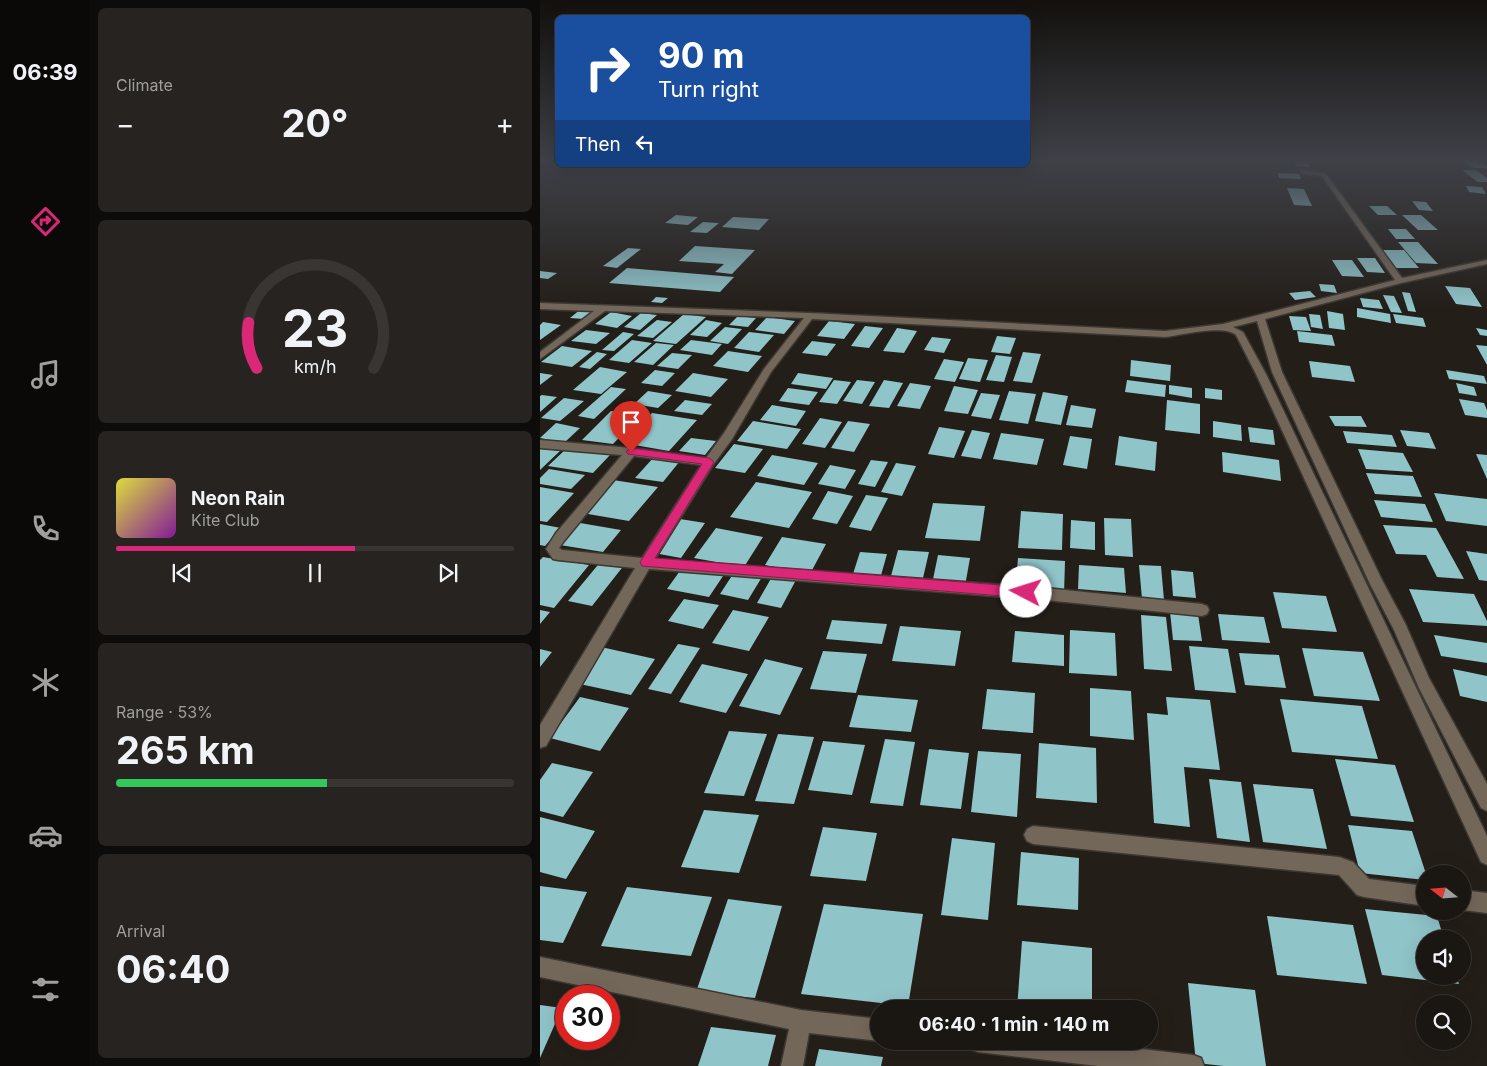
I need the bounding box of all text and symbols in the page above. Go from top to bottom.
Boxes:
text: 90 m [658,34,745,76]
icon: right [575,35,640,100]
text: 06:39 [13,59,77,85]
text: Climate [116,75,173,95]
text: Turn right [658,76,759,102]
text: 20° [281,100,349,146]
text: − [116,107,135,141]
text: + [495,107,514,141]
icon: left [631,130,659,158]
text: Then [575,133,621,156]
icon: directions [28,204,63,239]
text: 23 [282,297,348,360]
text: km/h [294,356,336,377]
icon: music [28,357,63,392]
pin [610,401,652,452]
icon: arrive [617,408,645,436]
text: Neon Rain [191,487,285,510]
text: Kite Club [191,510,260,530]
icon: phone [28,511,63,546]
icon: previous [168,559,196,587]
icon: pause [301,559,329,587]
icon: next [434,559,462,587]
position arrow [999,565,1051,617]
icon: climate [28,665,63,700]
text: Range · 53% [116,702,213,722]
text: 265 km [116,727,255,773]
icon: car [28,818,63,853]
north arrow [1416,865,1471,920]
map controls [1416,865,1471,1050]
text: Arrival [116,921,165,941]
button: sound [1416,930,1471,985]
text: 06:40 [116,946,230,992]
icon: filters [28,972,63,1007]
speed limit sign: 30 [555,985,620,1050]
button: search [1416,995,1471,1050]
text: 06:40 · 1 min · 140 m [919,1013,1109,1036]

